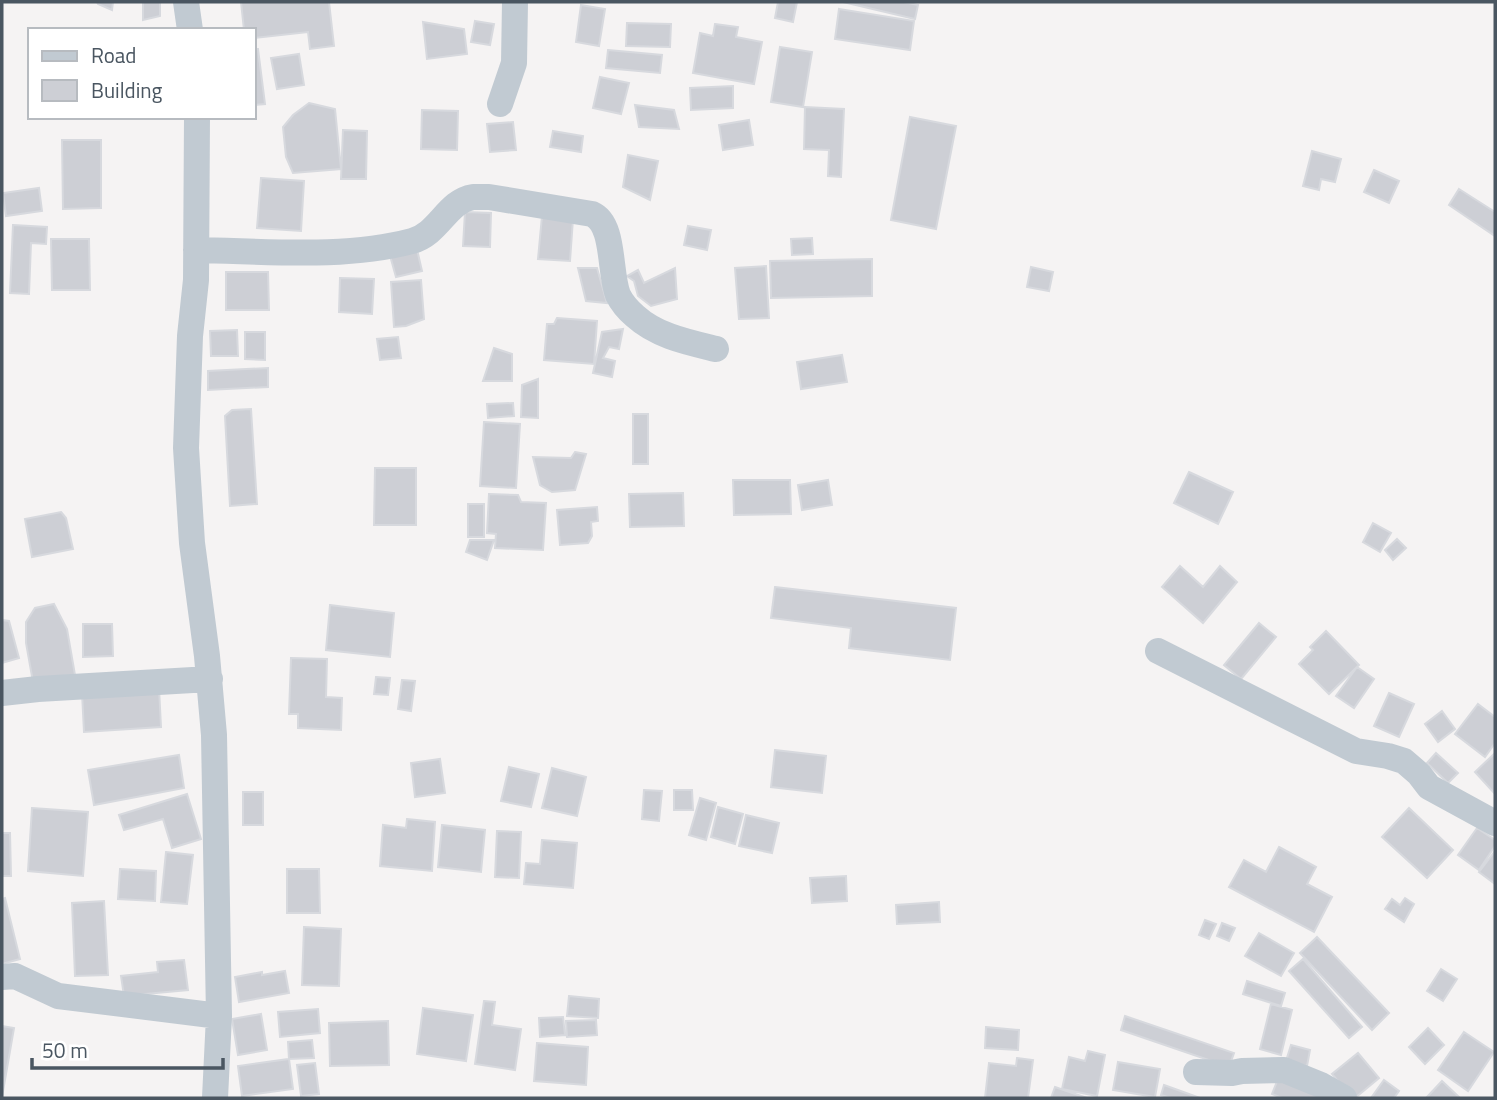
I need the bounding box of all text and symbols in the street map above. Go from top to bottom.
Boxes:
legend [28,28,256,119]
text: Road [91,39,136,71]
text: Building [91,74,163,106]
scale bar [32,1026,222,1070]
text: 50 m [42,1034,88,1066]

